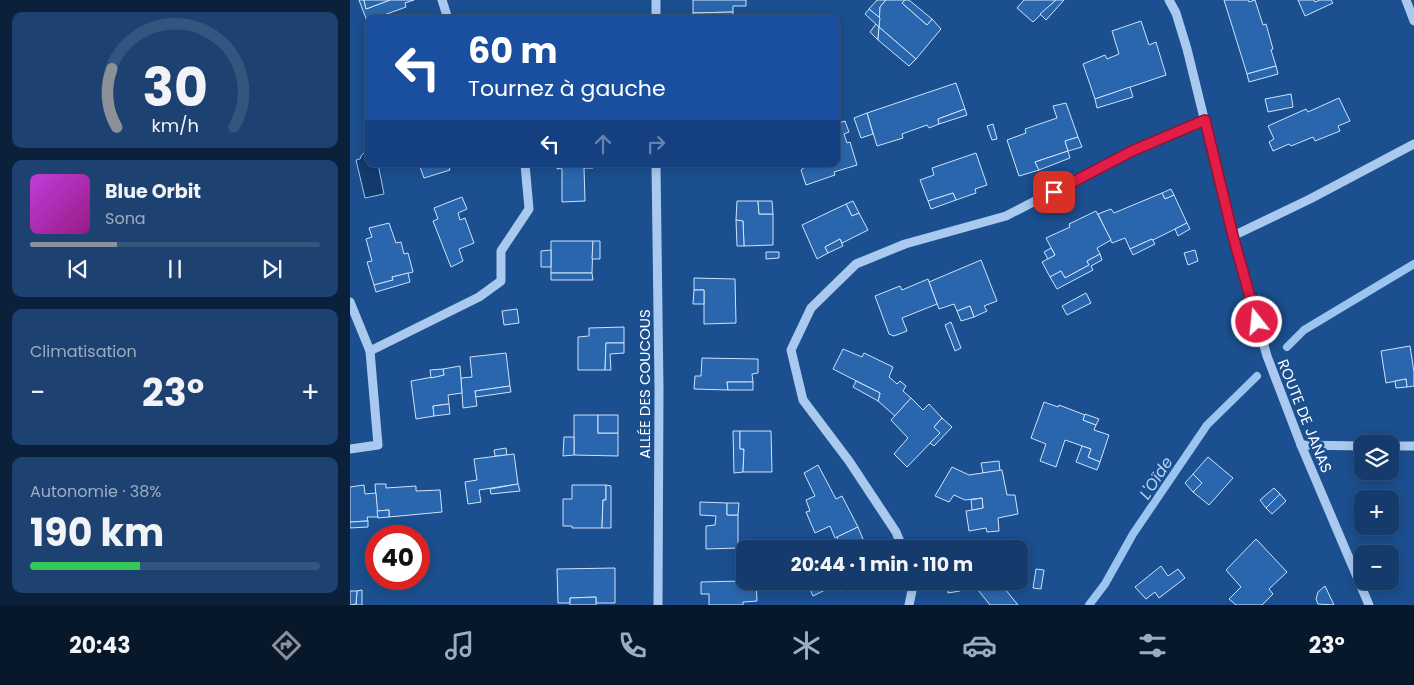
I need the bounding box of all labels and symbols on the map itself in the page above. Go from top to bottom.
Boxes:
pin [1033,171,1075,213]
position arrow [1230,295,1282,347]
street label: ALLÉE DES COUCOUS [634,309,655,459]
street label: ROUTE DE JANAS [1273,356,1337,476]
water label: L'Oïde [1134,452,1178,504]
speed limit sign: 40 [365,525,430,590]

